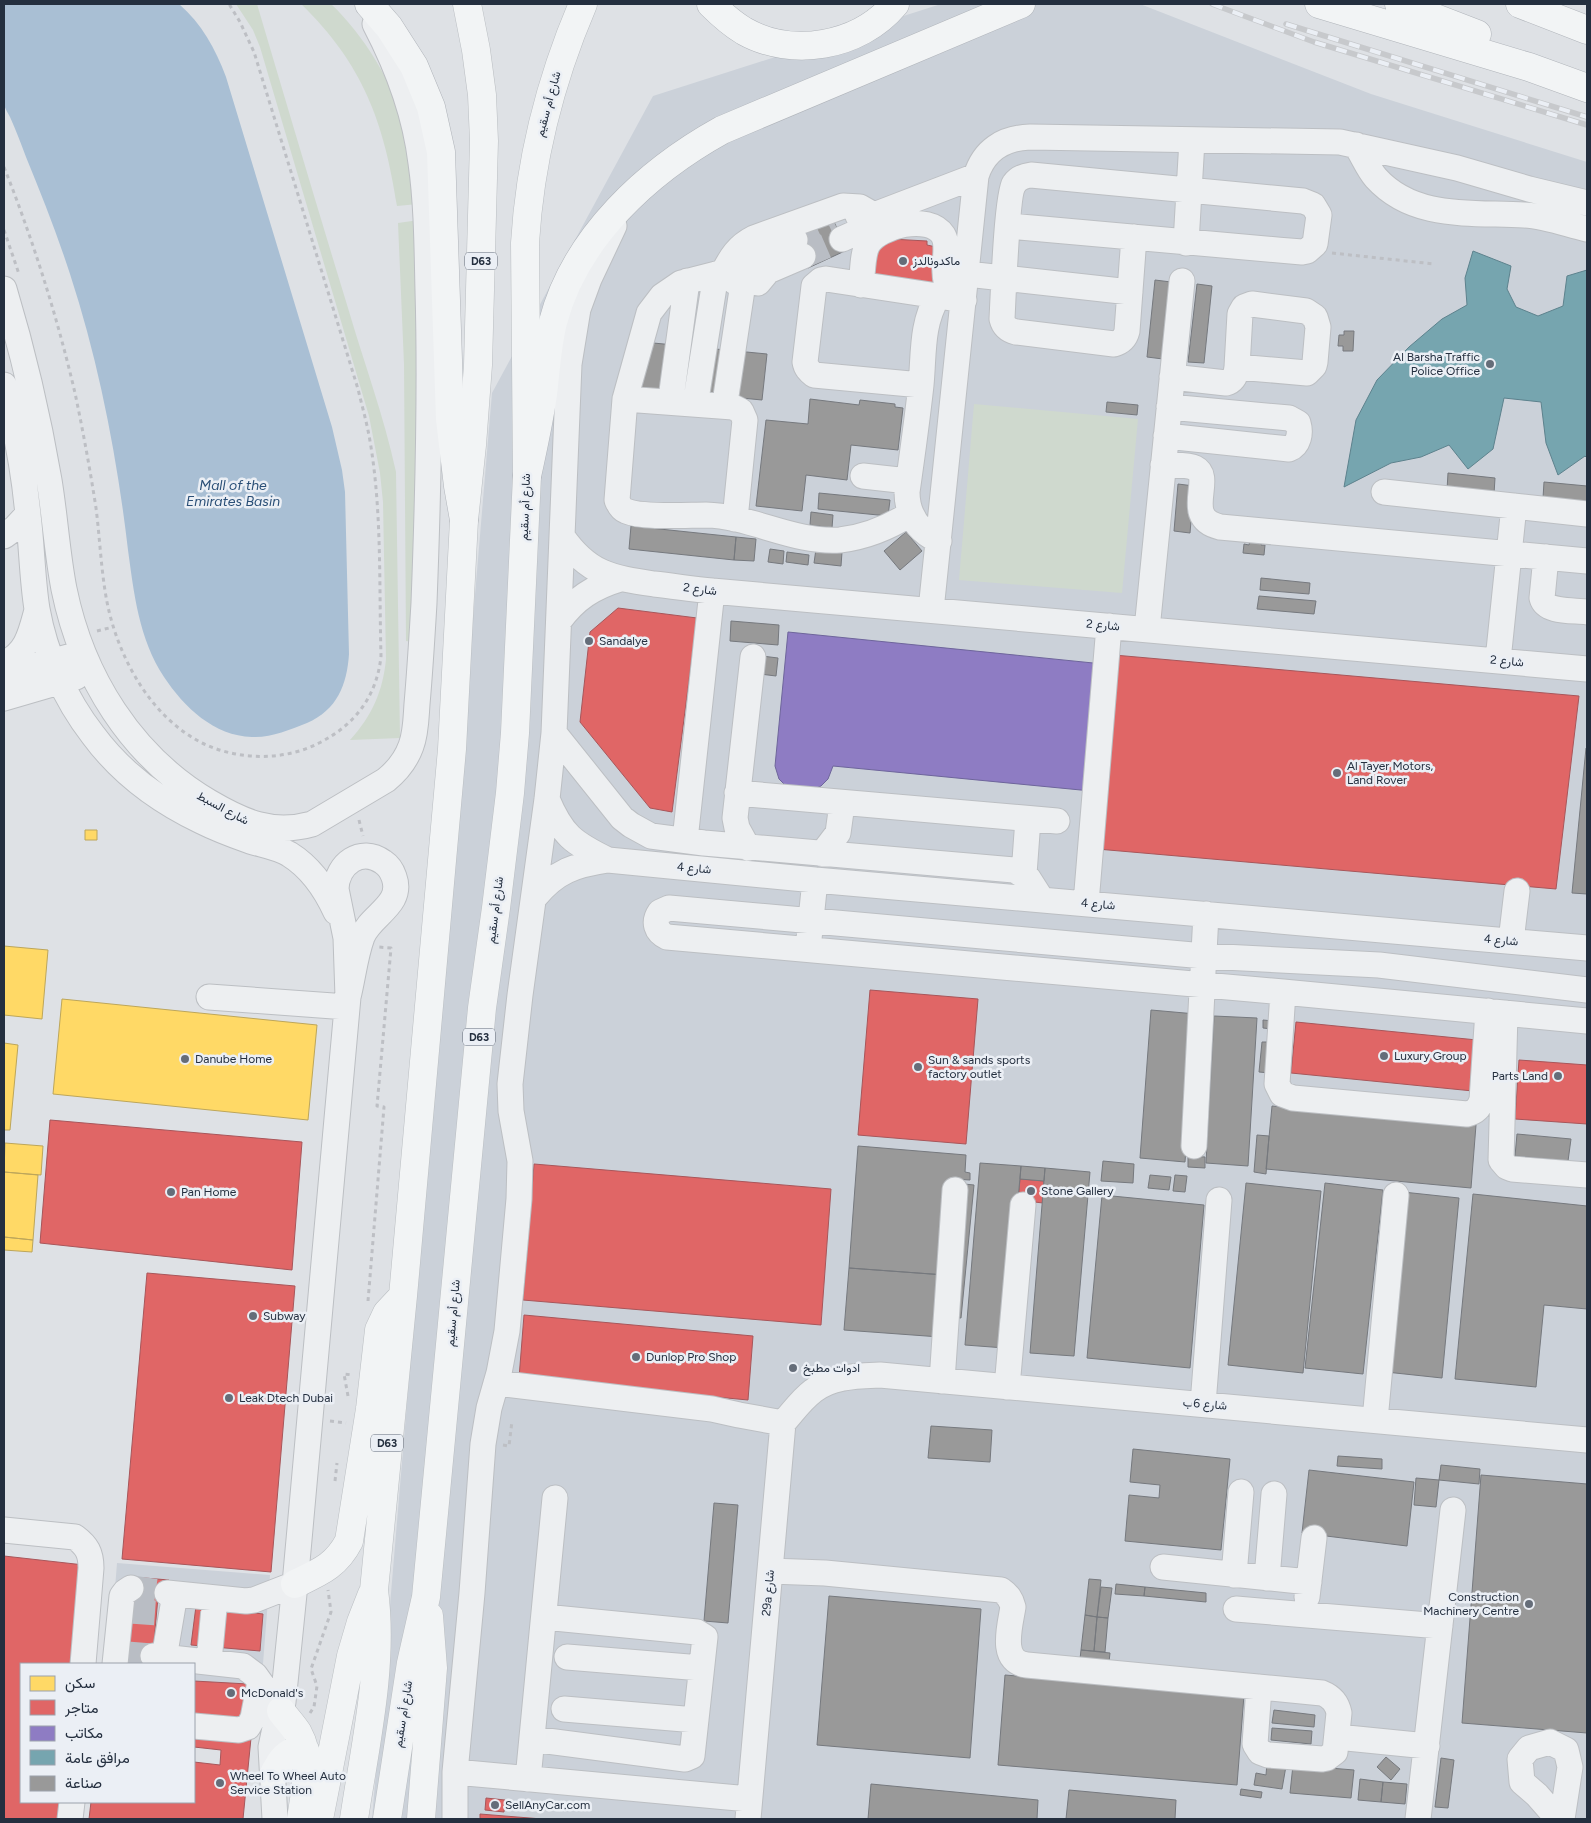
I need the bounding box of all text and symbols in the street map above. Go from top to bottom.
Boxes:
street label: شارع أم سقيم [533,70,565,139]
road number: D63 [465,252,497,270]
place label: ماكدونالدز [912,254,960,269]
marker: ماكدونالدز [897,255,909,267]
place label: Al Barsha Traffic Police Office [1393,350,1481,378]
marker: Al Barsha Traffic Police Office [1484,358,1496,370]
street label: شارع أم سقيم [517,473,535,541]
water label: Mall of the Emirates Basin [186,477,280,510]
street label: شارع 2 [682,580,718,600]
street label: شارع 2 [1085,617,1120,635]
place label: Sandalye [599,634,648,648]
marker: Sandalye [583,635,595,647]
street label: شارع 2 [1489,653,1524,671]
place label: Al Tayer Motors, Land Rover [1347,759,1434,787]
marker: Al Tayer Motors, Land Rover [1331,767,1343,779]
street label: شارع السبط [194,788,251,829]
street label: شارع 4 [676,860,712,878]
street label: شارع أم سقيم [484,876,508,945]
street label: شارع 4 [1080,896,1116,914]
street label: شارع 4 [1483,932,1519,950]
road number: D63 [463,1028,495,1046]
place label: Luxury Group [1394,1049,1467,1063]
marker: Luxury Group [1378,1050,1390,1062]
place label: Danube Home [195,1052,273,1066]
marker: Danube Home [179,1053,191,1065]
place label: Sun & sands sports factory outlet [928,1053,1031,1081]
marker: Sun & sands sports factory outlet [912,1061,924,1073]
place label: Parts Land [1492,1069,1548,1083]
marker: Parts Land [1552,1070,1564,1082]
place label: Stone Gallery [1041,1184,1114,1198]
place label: Pan Home [181,1185,237,1199]
marker: Stone Gallery [1025,1185,1037,1197]
marker: Pan Home [165,1186,177,1198]
street label: شارع أم سقيم [443,1279,465,1347]
place label: Subway [263,1309,306,1323]
marker: Subway [247,1310,259,1322]
place label: Dunlop Pro Shop [646,1350,736,1364]
marker: Dunlop Pro Shop [630,1351,642,1363]
place label: ادوات مطبخ [803,1361,860,1377]
marker: ادوات مطبخ [787,1362,799,1374]
place label: Leak Dtech Dubai [239,1391,333,1405]
marker: Leak Dtech Dubai [223,1392,235,1404]
street label: شارع 6ب [1182,1395,1228,1415]
road number: D63 [371,1435,403,1452]
street label: 29a شارع [759,1569,779,1617]
place label: Construction Machinery Centre [1423,1590,1519,1618]
marker: Construction Machinery Centre [1523,1598,1535,1610]
legend [20,1663,195,1803]
text: سكن [65,1674,95,1693]
street label: شارع أم سقيم [391,1680,417,1749]
place label: McDonald's [241,1686,304,1700]
marker: McDonald's [225,1687,237,1699]
text: متاجر [64,1699,99,1717]
text: مكاتب [65,1724,103,1742]
text: مرافق عامة [65,1749,130,1768]
place label: Wheel To Wheel Auto Service Station [230,1769,346,1797]
text: صناعة [65,1774,102,1792]
marker: Wheel To Wheel Auto Service Station [214,1777,226,1789]
place label: SellAnyCar.com [505,1798,590,1812]
marker: SellAnyCar.com [489,1799,501,1811]

